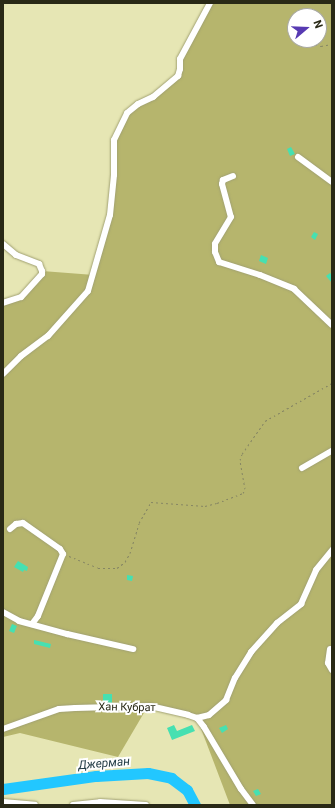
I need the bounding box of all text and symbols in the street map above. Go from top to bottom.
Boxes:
north arrow [287,8,327,48]
text: N [310,18,325,30]
street label: Хан Кубрат [98,701,156,715]
water label: Джерман [77,755,131,773]

